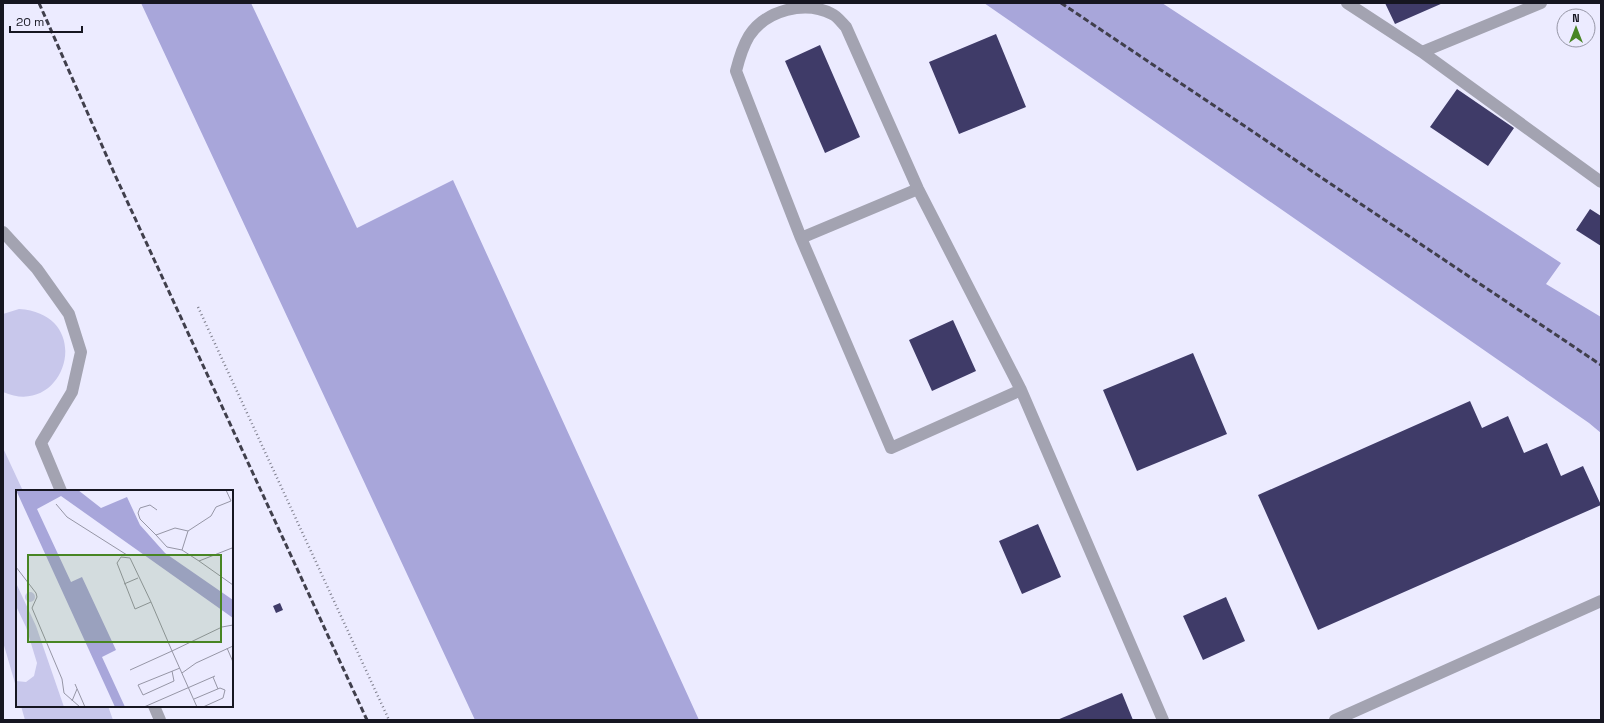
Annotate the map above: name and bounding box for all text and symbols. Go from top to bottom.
scale bar [10,8,82,34]
north arrow [1556,8,1596,48]
text: N [1572,11,1580,25]
text: 20 m [16,14,44,30]
inset map [16,490,233,707]

